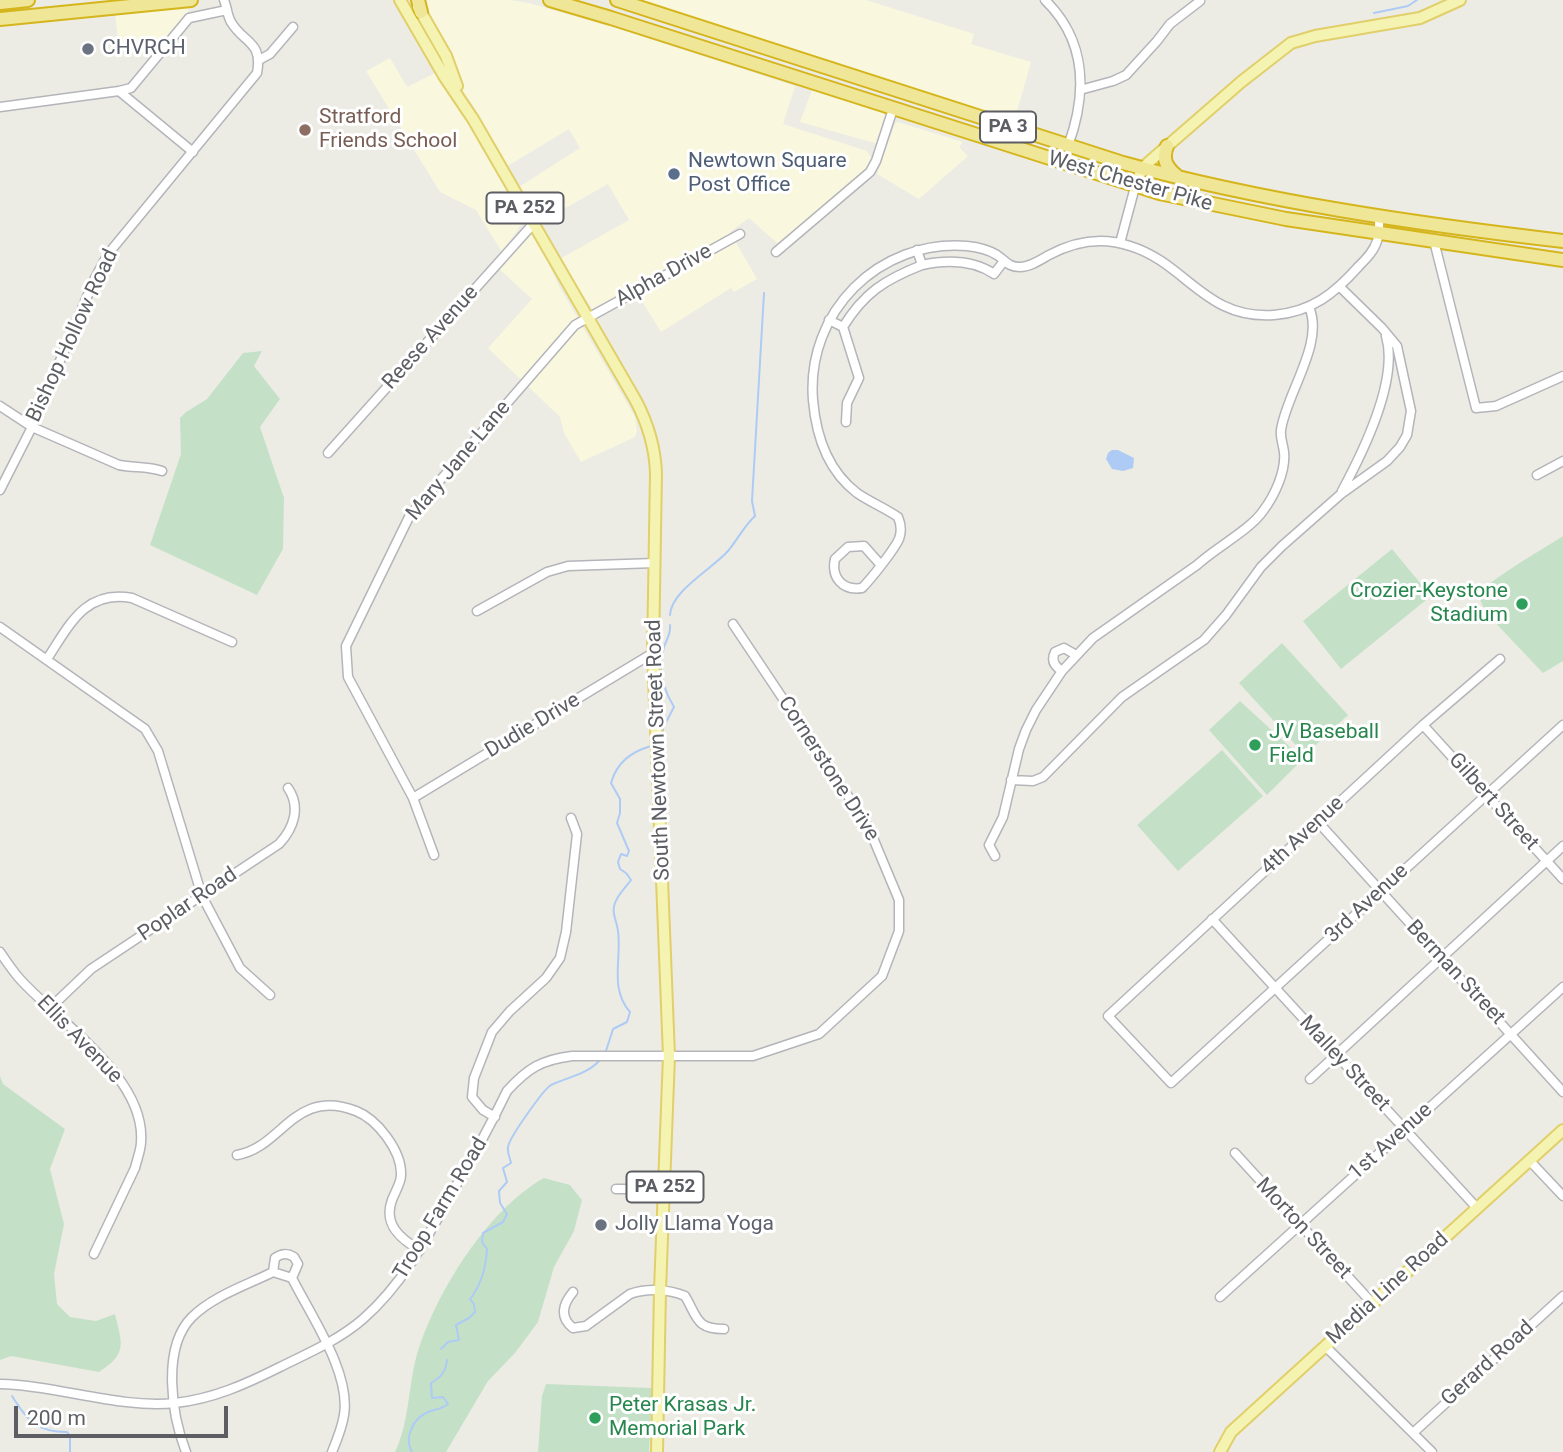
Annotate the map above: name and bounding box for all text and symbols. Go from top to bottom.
place label: CHVRCH [102,36,186,62]
marker: CHVRCH [80,41,96,57]
place label: Stratford Friends School [319,105,457,155]
road number: PA 3 [980,111,1036,142]
marker: Stratford Friends School [297,122,313,138]
street label: West Chester Pike [1045,146,1215,218]
place label: Newtown Square Post Office [688,149,847,199]
marker: Newtown Square Post Office [666,166,682,182]
road number: PA 252 [486,192,564,224]
street label: Alpha Drive [612,239,716,313]
street label: Bishop Hollow Road [22,246,124,426]
street label: Reese Avenue [378,281,484,395]
street label: Mary Jane Lane [402,396,516,526]
place label: Crozier-Keystone Stadium [1350,579,1508,629]
marker: Crozier-Keystone Stadium [1514,596,1530,612]
street label: South Newtown Street Road [642,619,676,881]
street label: Dudie Drive [481,688,585,764]
street label: Cornerstone Drive [772,692,884,846]
place label: JV Baseball Field [1269,720,1379,770]
marker: JV Baseball Field [1247,737,1263,753]
street label: Gilbert Street [1443,748,1543,856]
street label: 4th Avenue [1256,791,1350,881]
street label: 3rd Avenue [1320,859,1414,949]
street label: Poplar Road [134,863,242,947]
street label: Berman Street [1400,916,1510,1030]
street label: Ellis Avenue [31,991,127,1089]
street label: Malley Street [1293,1011,1395,1117]
street label: 1st Avenue [1344,1098,1438,1186]
street label: Troop Farm Road [389,1133,493,1285]
road number: PA 252 [626,1172,704,1203]
street label: Morton Street [1250,1173,1356,1285]
place label: Jolly Llama Yoga [615,1212,774,1238]
marker: Jolly Llama Yoga [593,1217,609,1233]
street label: Media Line Road [1322,1228,1454,1350]
street label: Gerard Road [1437,1316,1539,1412]
scale bar [18,1392,231,1436]
place label: Peter Krasas Jr. Memorial Park [609,1393,756,1443]
text: 200 m [27,1406,86,1430]
marker: Peter Krasas Jr. Memorial Park [587,1410,603,1426]

